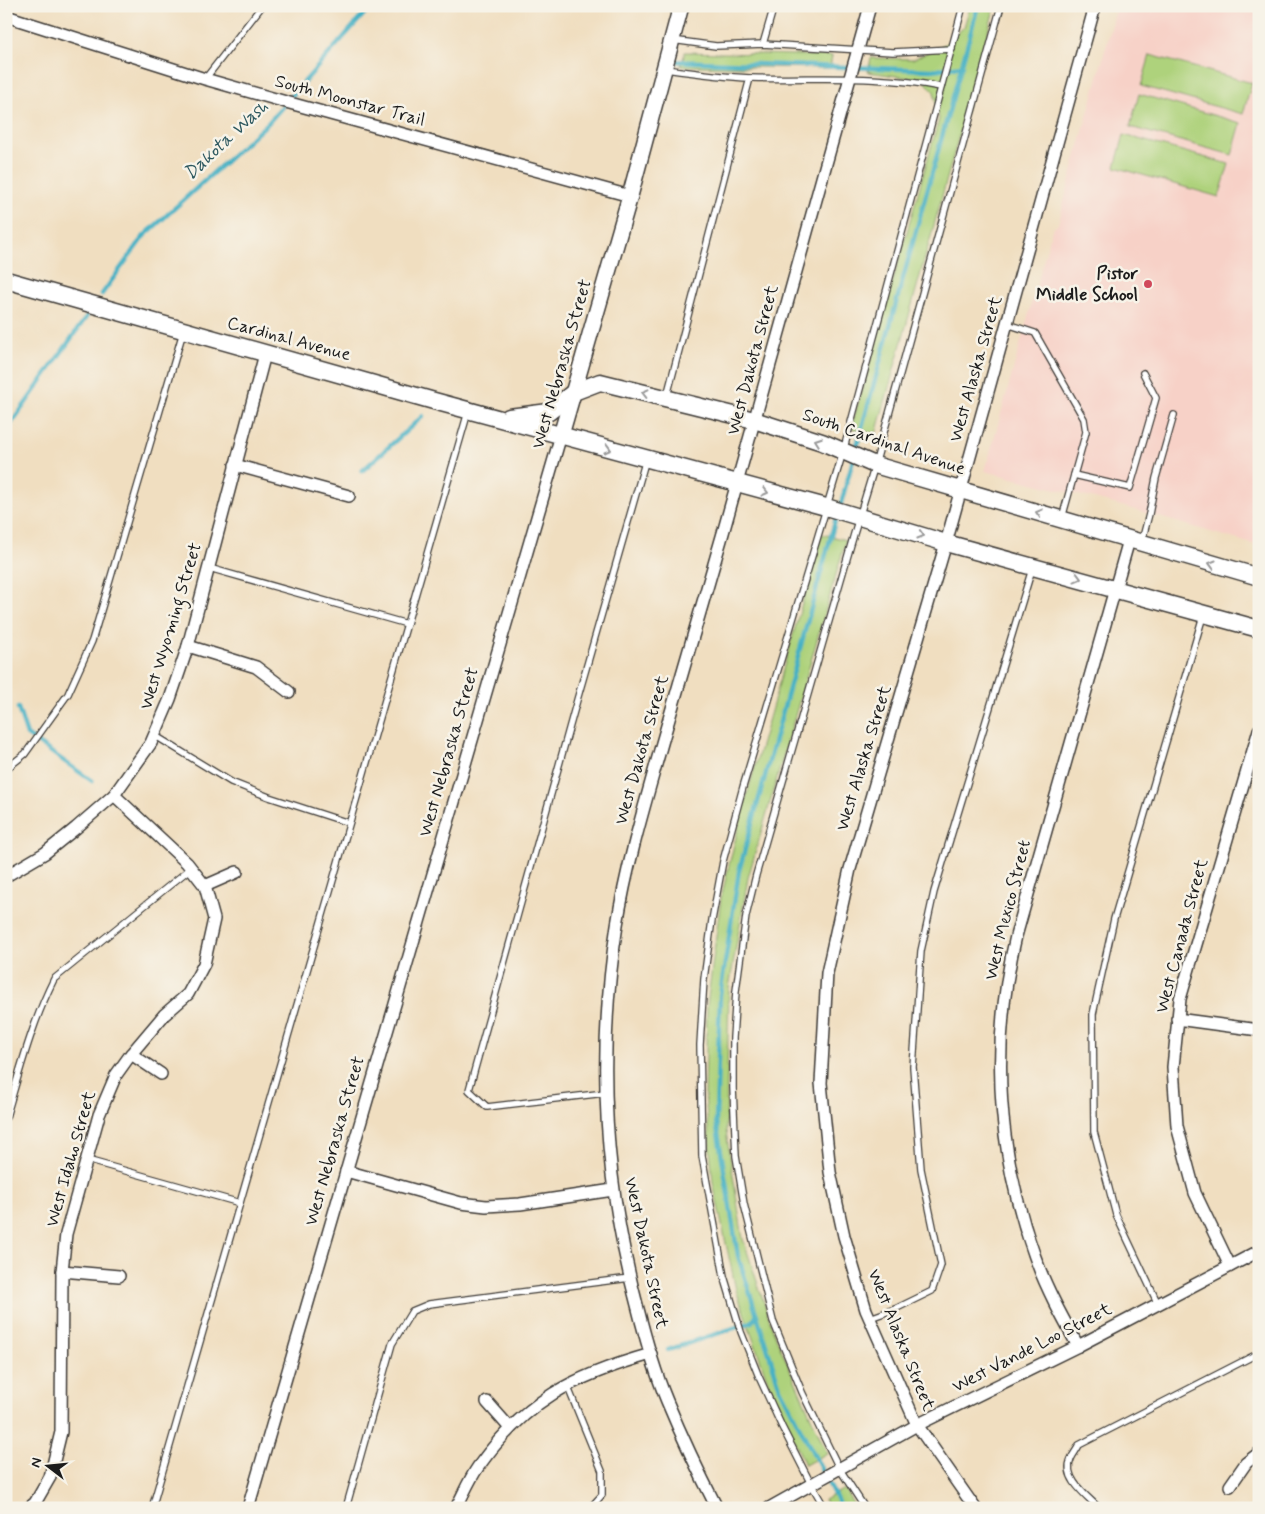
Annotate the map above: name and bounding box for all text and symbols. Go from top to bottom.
street label: South Moonstar Trail [272,69,428,133]
water label: Dakota Wash [178,94,274,186]
place label: Pistor Middle School [1036,262,1138,307]
street label: West Nebraska Street [526,276,598,452]
marker: Pistor Middle School [1142,278,1154,290]
street label: West Dakota Street [721,282,785,438]
street label: West Alaska Street [944,293,1008,445]
street label: Cardinal Avenue [225,311,354,367]
one-way arrow [641,388,650,399]
street label: South Cardinal Avenue [799,403,969,481]
one-way arrow [814,437,823,447]
one-way arrow [604,443,612,453]
one-way arrow [760,486,769,496]
one-way arrow [1035,509,1044,519]
one-way arrow [917,530,925,540]
street label: West Wyoming Street [134,540,210,713]
one-way arrow [1208,559,1217,569]
one-way arrow [1074,572,1083,583]
street label: West Nebraska Street [413,664,485,840]
street label: West Dakota Street [609,672,675,828]
street label: West Alaska Street [830,682,898,834]
street label: West Mexico Street [979,837,1037,983]
street label: West Canada Street [1150,856,1214,1016]
street label: West Nebraska Street [299,1053,371,1229]
street label: West Idaho Street [40,1088,102,1230]
street label: West Dakota Street [618,1175,674,1331]
street label: West Alaska Street [862,1266,941,1415]
street label: West Vande Loo Street [948,1297,1116,1399]
north arrow [22,1442,72,1492]
text: N [27,1456,46,1470]

